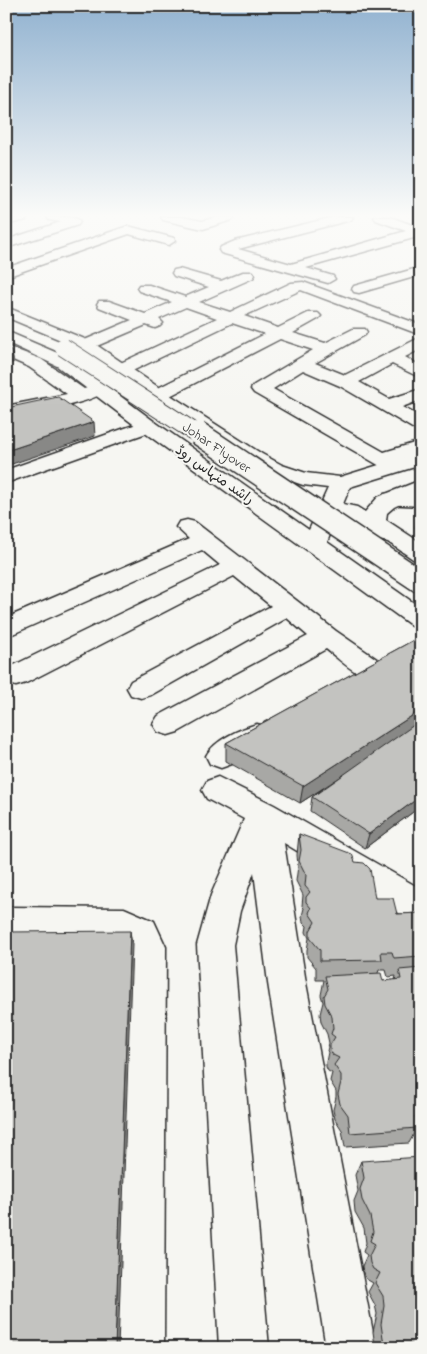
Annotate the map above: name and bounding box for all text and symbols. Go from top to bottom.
street label: Johar Flyover [177,417,255,480]
street label: راشد منہاس روڈ [170,440,258,510]

